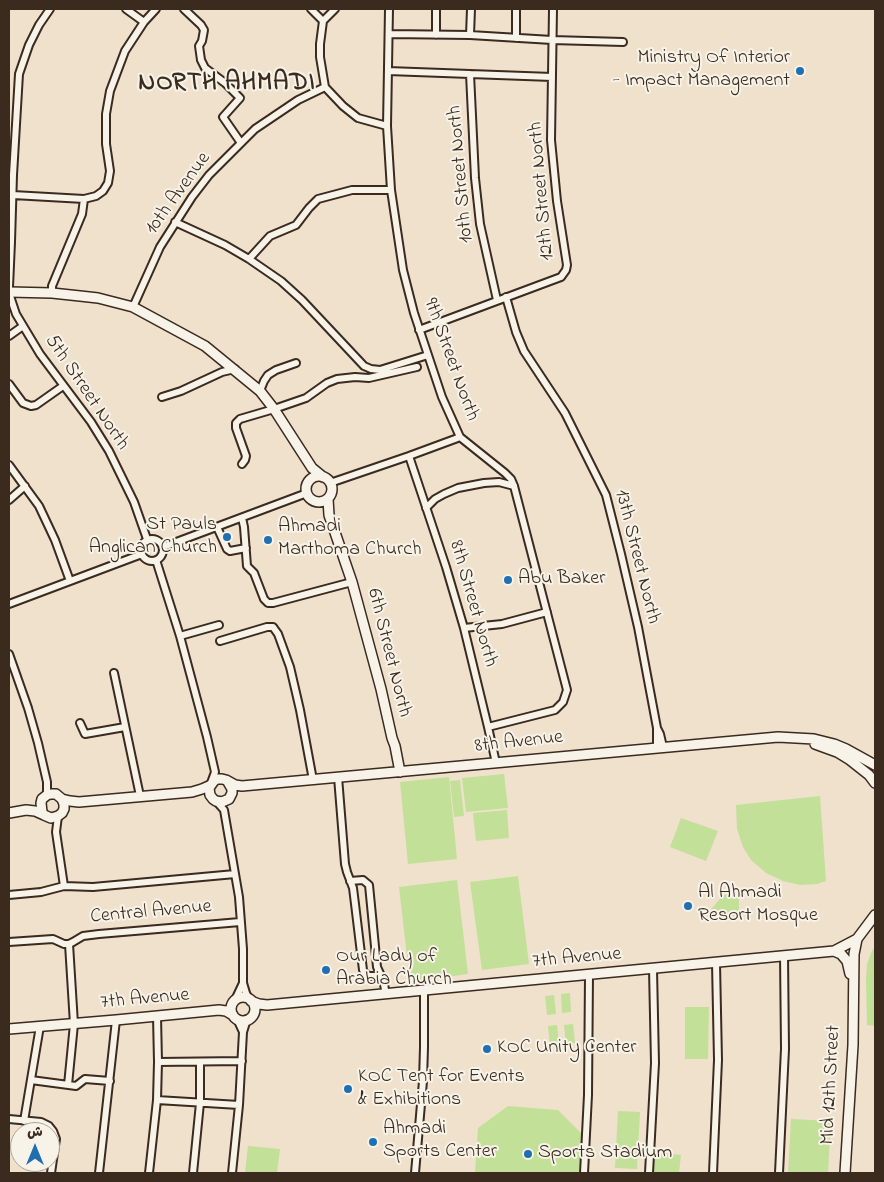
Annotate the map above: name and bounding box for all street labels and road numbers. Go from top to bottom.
street label: 10th Street North [444,104,480,244]
street label: 12th Street North [525,121,561,261]
street label: 10th Avenue [141,148,217,240]
street label: 9th Street North [417,295,483,425]
street label: 5th Street North [38,331,134,455]
street label: 13th Street North [608,487,664,627]
street label: 8th Street North [442,538,502,670]
street label: 6th Street North [360,586,416,720]
street label: 8th Avenue [474,726,564,760]
street label: Central Avenue [89,896,213,930]
street label: 7th Avenue [531,943,623,975]
street label: 7th Avenue [99,984,191,1016]
street label: Mid 12th Street [817,1025,847,1145]

